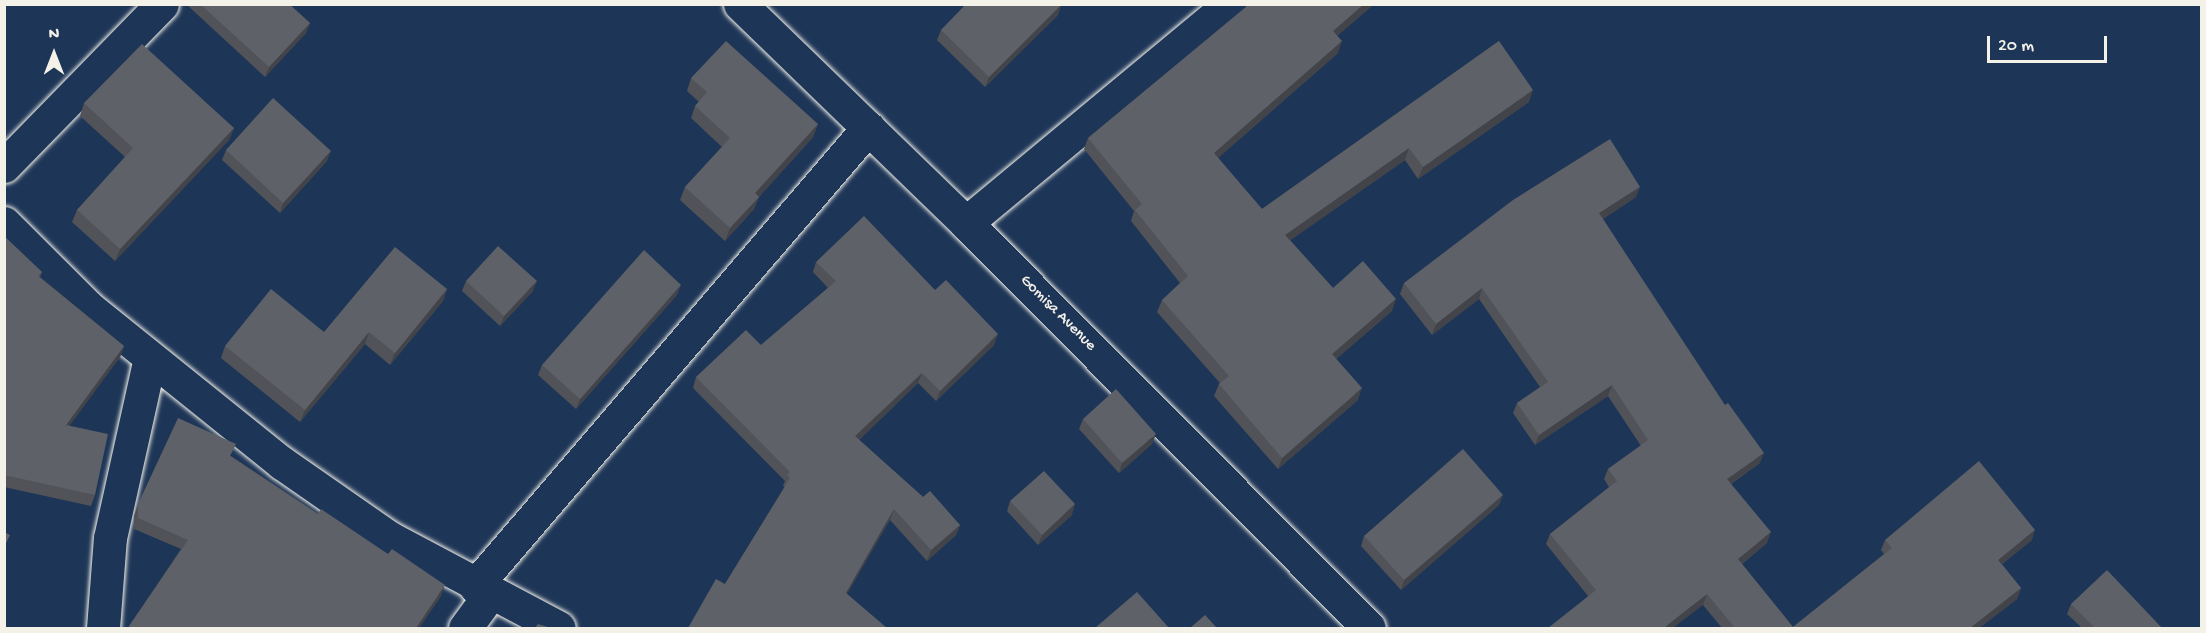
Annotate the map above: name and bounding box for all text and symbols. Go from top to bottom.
north arrow [24,24,84,84]
scale bar [1990,24,2110,62]
text: N [49,26,59,45]
text: 20 m [1998,36,2034,57]
street label: Gomisa Avenue [1015,272,1099,356]

